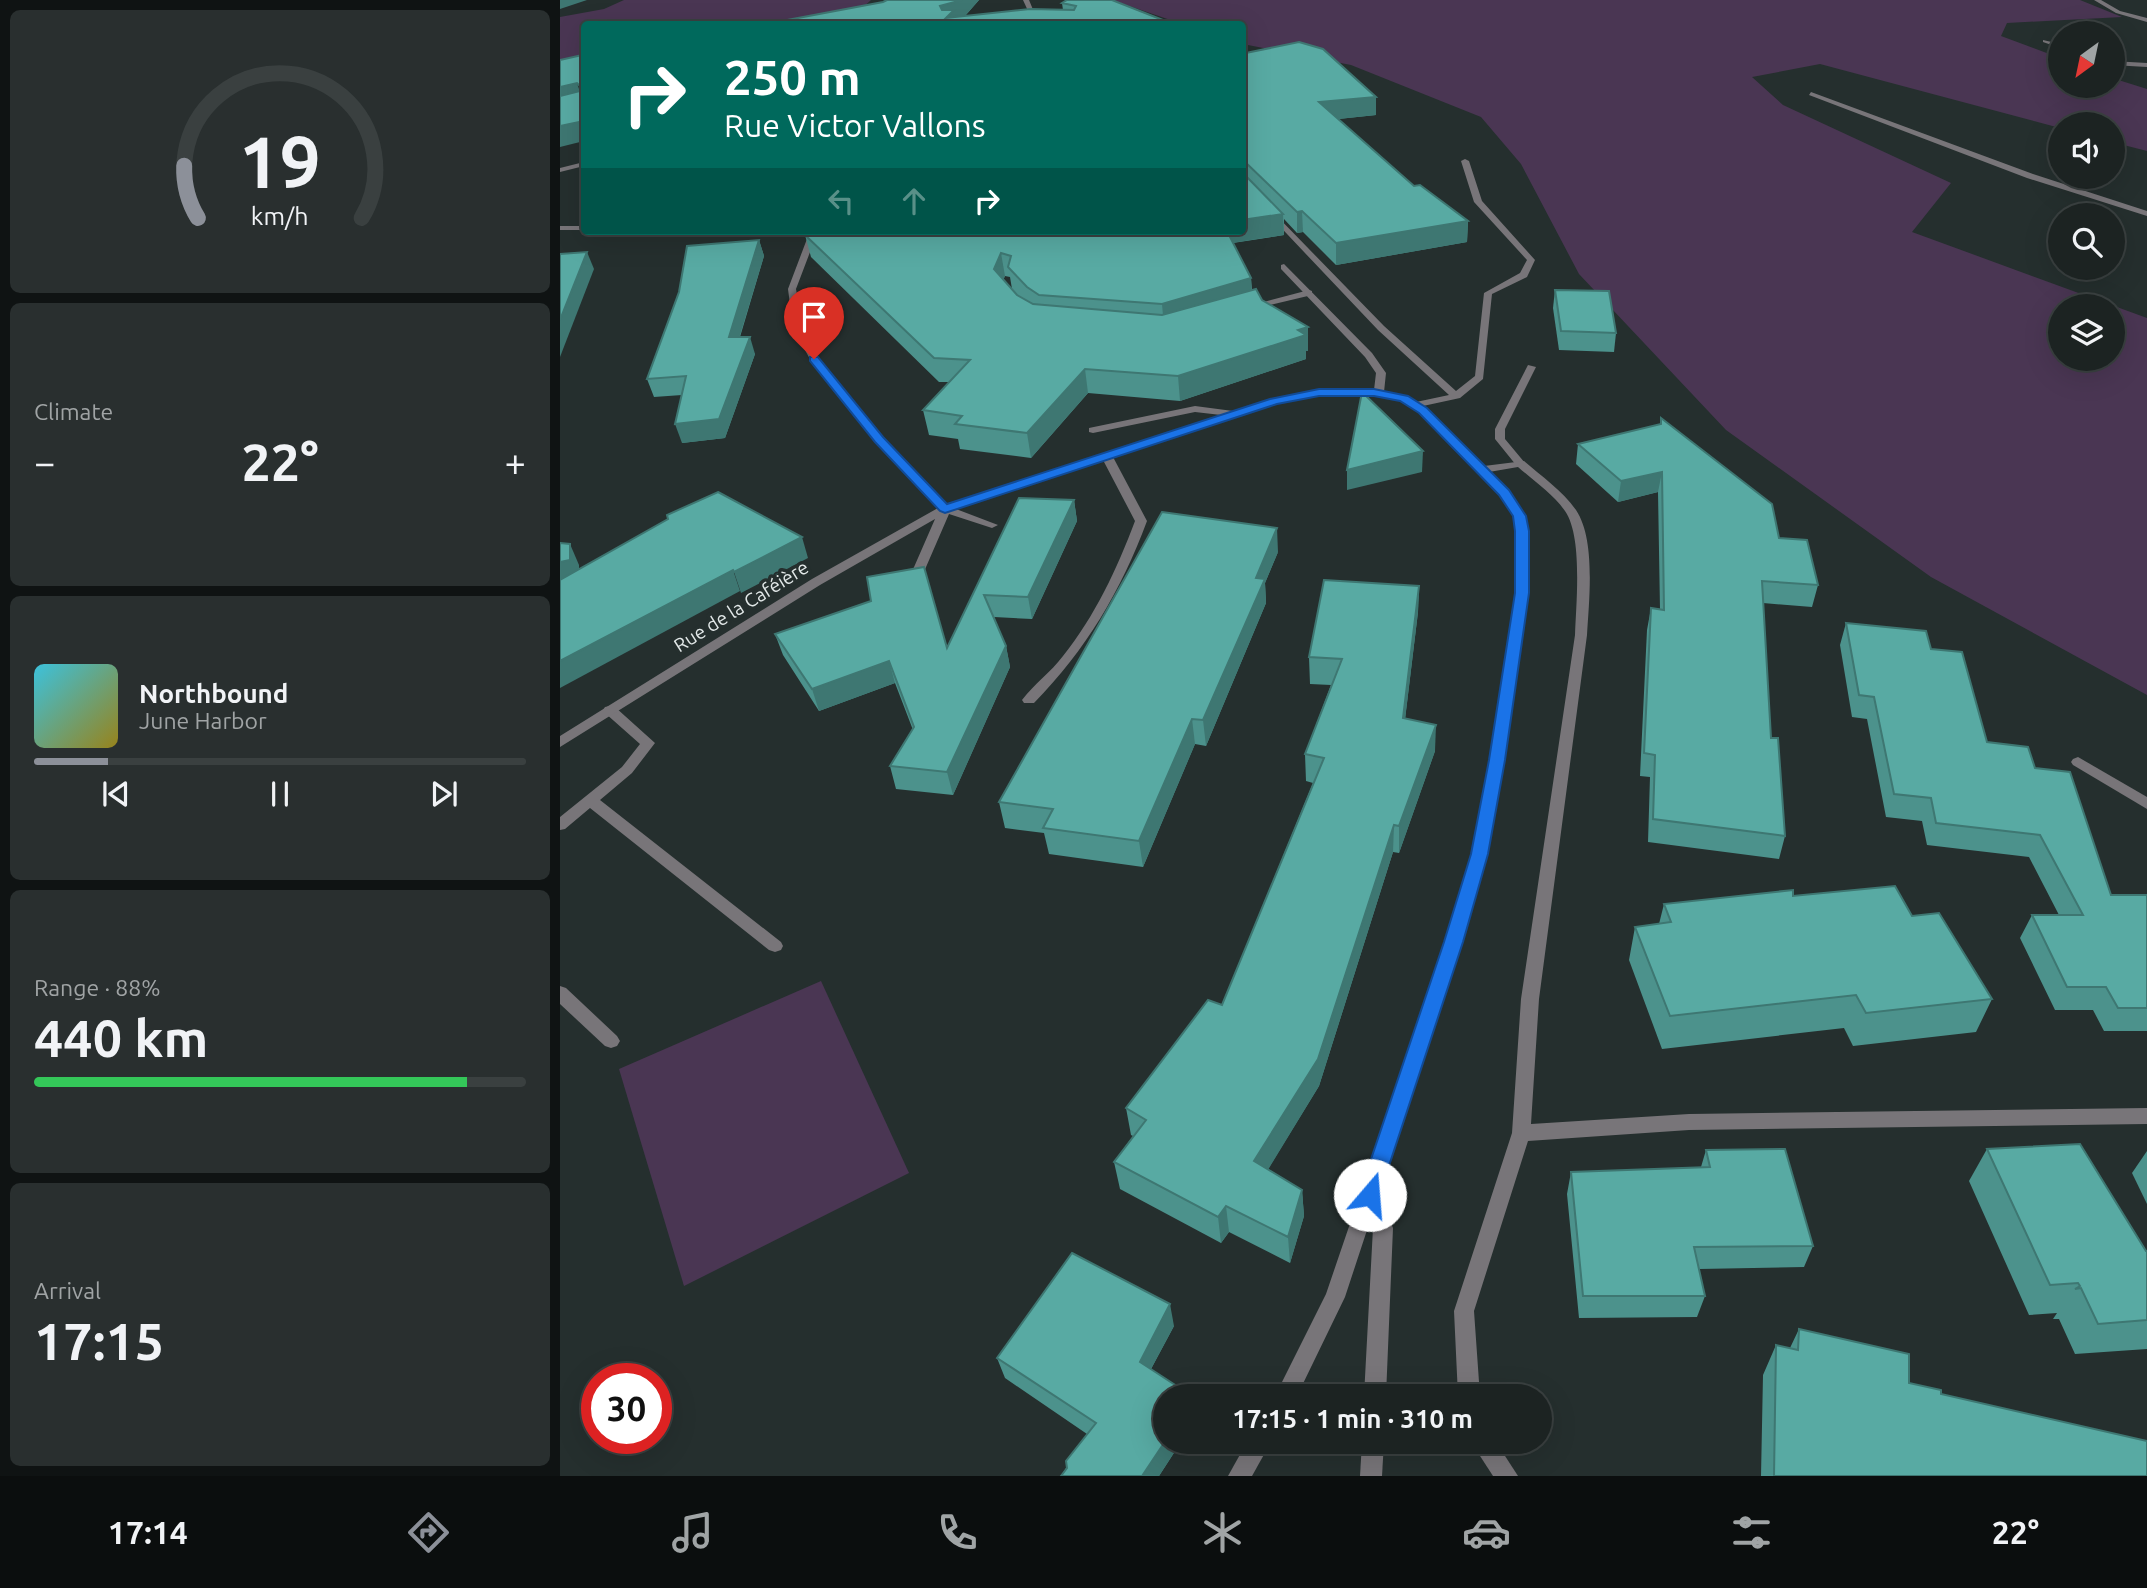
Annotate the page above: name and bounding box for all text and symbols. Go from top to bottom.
north arrow [2048,21,2124,98]
map controls [2048,21,2125,371]
icon: right [609,49,700,140]
text: 250 m [724,49,861,104]
text: Rue Victor Vallons [724,107,986,143]
button: sound [2048,112,2125,189]
text: 19 [239,120,321,202]
icon: left [822,182,860,220]
icon: ahead [895,182,933,220]
icon: right [968,182,1006,220]
text: km/h [251,201,309,229]
button: search [2048,203,2125,280]
pin [784,287,844,359]
button: layers [2048,294,2125,371]
icon: arrive [795,298,833,336]
text: Climate [34,399,113,424]
text: 22° [241,433,319,491]
text: − [34,441,55,483]
text: + [505,441,526,483]
street label: Rue de la Caféière [670,556,812,656]
text: Northbound [139,679,288,708]
text: June Harbor [139,708,267,733]
icon: previous [97,775,135,813]
icon: pause [261,775,299,813]
icon: next [425,775,463,813]
text: Range · 88% [34,975,161,1000]
text: 440 km [34,1009,208,1067]
position arrow [1333,1158,1407,1232]
text: Arrival [34,1278,101,1303]
text: 17:15 [34,1312,164,1370]
speed limit sign: 30 [581,1363,672,1454]
text: 17:15 · 1 min · 310 m [1232,1404,1473,1433]
icon: directions [404,1508,453,1557]
icon: music [668,1508,717,1557]
icon: phone [933,1508,982,1557]
icon: climate [1198,1508,1247,1557]
icon: car [1462,1508,1511,1557]
icon: filters [1727,1508,1776,1557]
text: 17:14 [108,1514,188,1550]
text: 22° [1992,1514,2039,1550]

